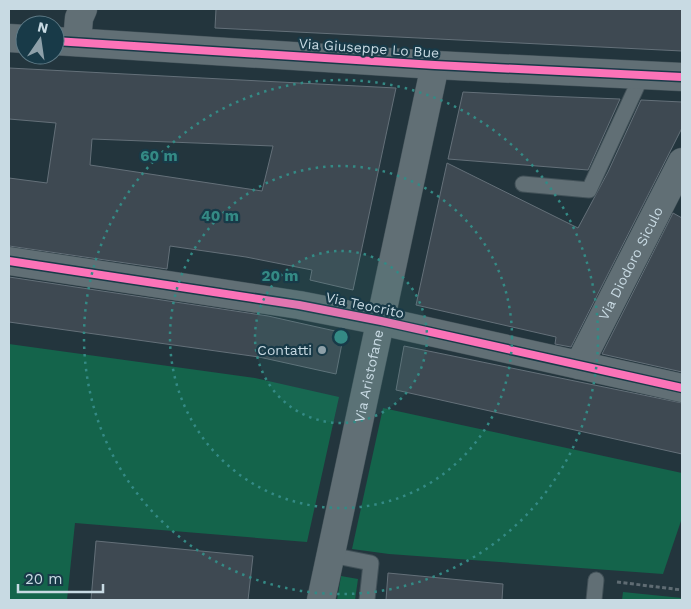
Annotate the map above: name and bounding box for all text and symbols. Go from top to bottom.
north arrow [15,15,65,65]
text: N [36,18,50,36]
street label: Via Giuseppe Lo Bue [298,35,440,61]
text: 60 m [140,147,178,165]
street label: Via Diodoro Siculo [595,204,666,323]
text: 40 m [201,207,239,225]
text: 20 m [261,267,299,285]
street label: Via Teocrito [324,289,406,321]
centre of rings [332,328,350,346]
street label: Via Aristofane [351,328,386,424]
place label: Contatti [257,342,312,358]
marker: Contatti [316,344,328,356]
scale bar [18,562,102,594]
text: 20 m [25,570,63,588]

